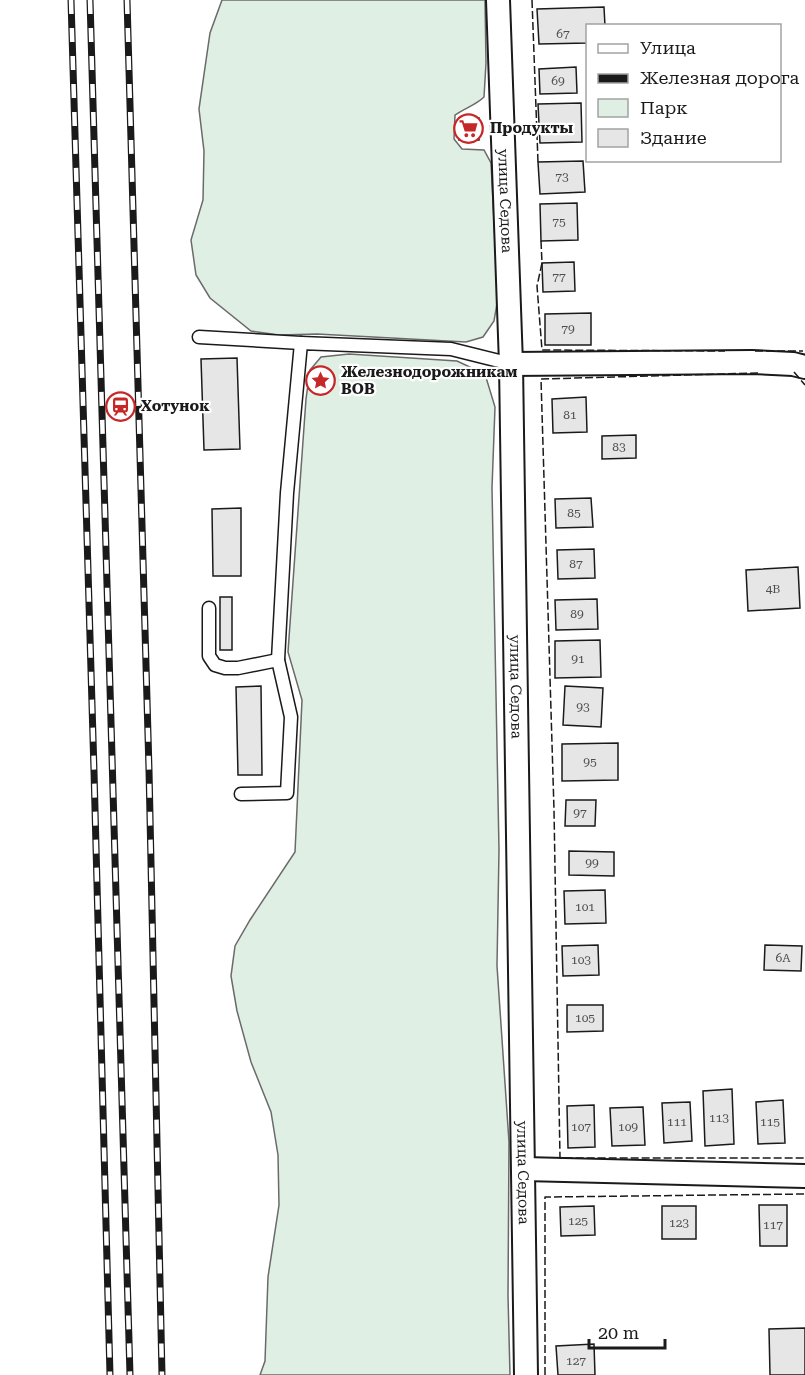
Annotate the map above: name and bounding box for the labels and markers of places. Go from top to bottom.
supermarket icon: Продукты [453,112,485,144]
place label: Продукты [490,119,574,137]
place label: Железнодорожникам ВОВ [341,363,518,398]
place icon: Железнодорожникам ВОВ [304,365,336,397]
station icon: Хотунок [104,390,136,422]
place label: Хотунок [141,397,210,415]

